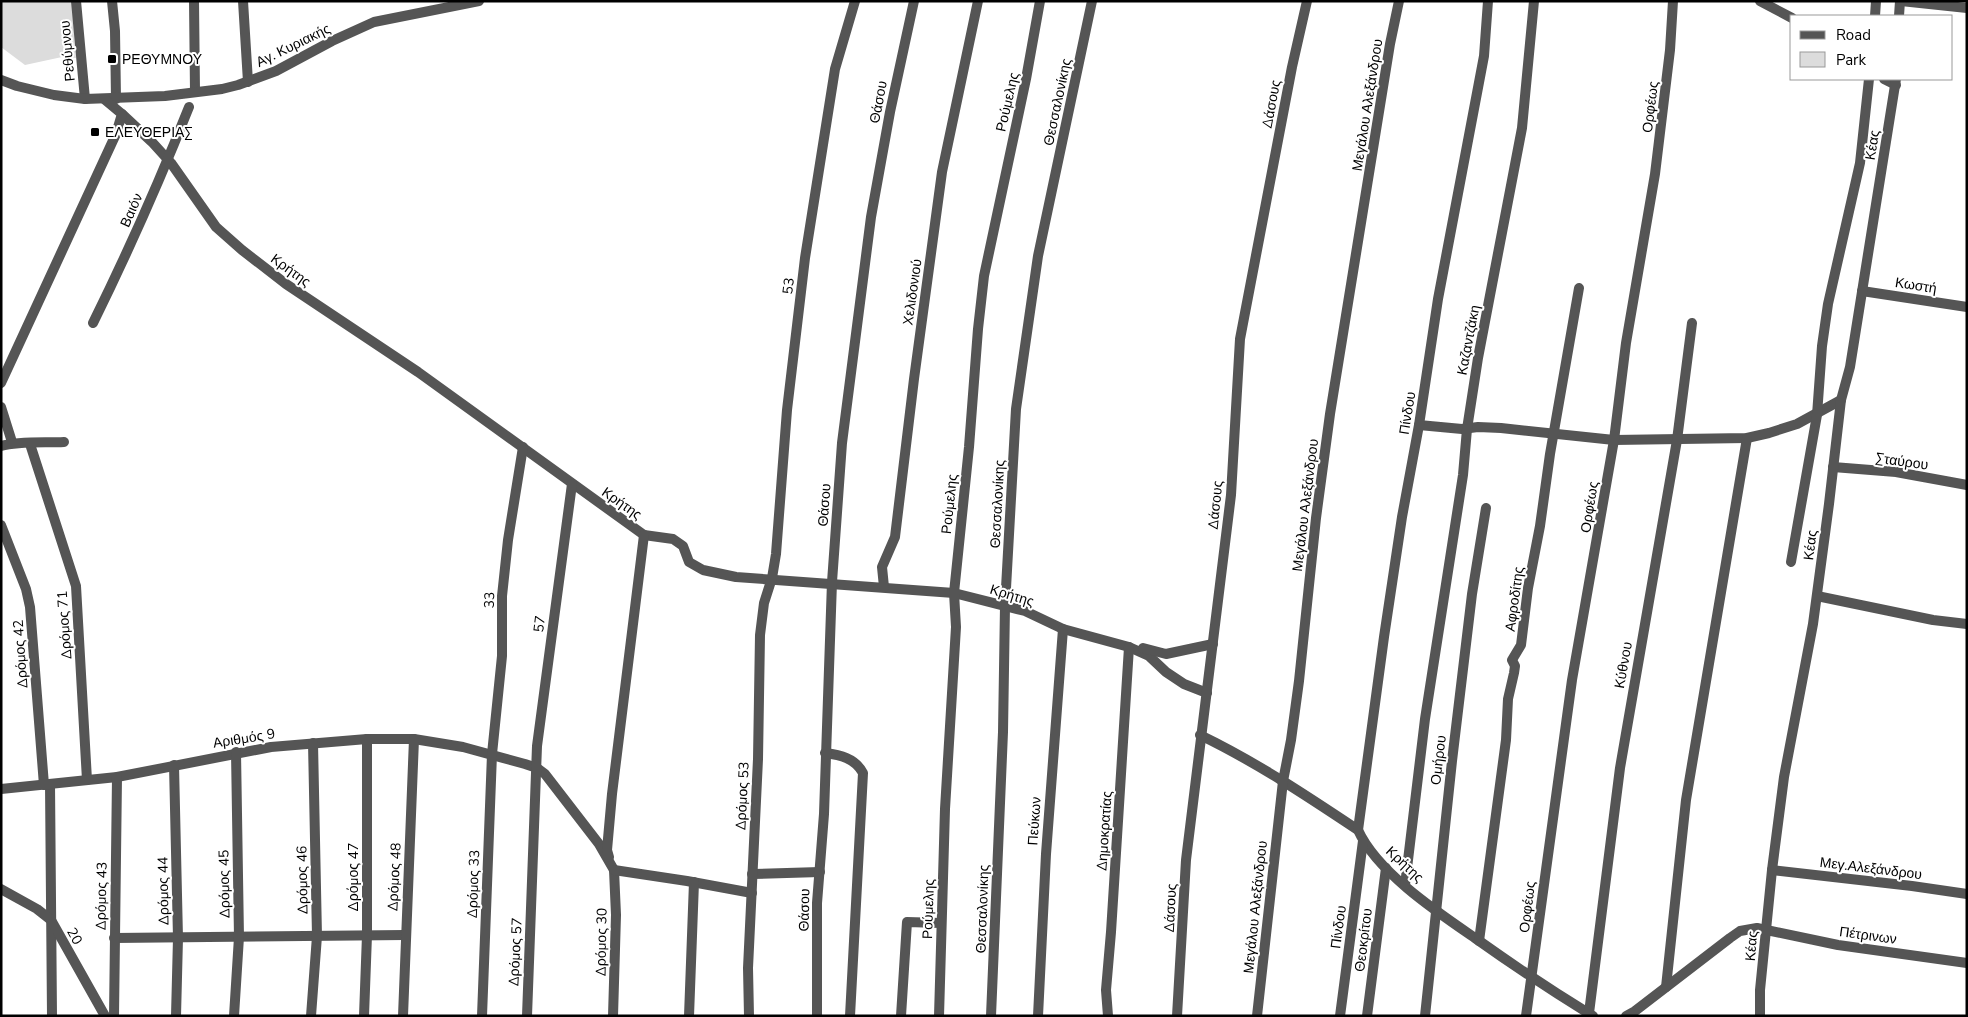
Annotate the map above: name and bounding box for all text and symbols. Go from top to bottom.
legend [1790,15,1953,80]
street label: Αγ. Κυριακής [253,19,334,72]
street label: Ρεθύμνου [55,20,80,82]
text: Road [1836,25,1871,45]
street label: Μεγάλου Αλεξάνδρου [1348,38,1387,173]
place label: ΡΕΘΥΜΝΟΥ [122,50,203,69]
text: Park [1836,50,1866,70]
marker: ΡΕΘΥΜΝΟΥ [106,53,118,65]
street label: Θεσσαλονίκης [1039,56,1076,147]
street label: Ρούμελης [991,70,1024,134]
street label: Δάσους [1257,78,1286,130]
street label: Θάσου [865,79,892,125]
street label: Ορφέως [1638,80,1663,134]
place label: ΕΛΕΥΘΕΡΙΑΣ [105,123,193,142]
marker: ΕΛΕΥΘΕΡΙΑΣ [89,126,101,138]
street label: Κέας [1861,128,1884,162]
street label: Βαιόν [116,190,147,230]
street label: Κρήτης [267,249,315,292]
street label: Χελιδονιού [898,258,927,326]
street label: Κωστή [1894,273,1938,298]
street label: 53 [778,277,799,296]
street label: Καζαντζάκη [1452,303,1485,377]
street label: Πίνδου [1395,390,1420,436]
street label: Μεγάλου Αλεξάνδρου [1288,438,1323,573]
street label: Σταύρου [1874,448,1929,475]
street label: Θεσσαλονίκης [986,459,1009,549]
street label: Ρούμελης [937,473,962,535]
street label: Δάσους [1203,479,1228,530]
street label: Ορφέως [1576,480,1603,534]
street label: Κρήτης [598,483,646,524]
street label: Θάσου [814,483,835,527]
street label: Κέας [1799,529,1822,561]
street label: Αφροδίτης [1501,565,1528,633]
street label: Κρήτης [987,580,1036,611]
street label: Δρόμος 71 [53,590,76,660]
street label: 33 [480,591,499,609]
street label: 57 [529,615,550,634]
street label: Δρόμος 42 [9,619,32,689]
street label: Κύθνου [1610,640,1637,690]
street label: Αριθμός 9 [212,724,276,753]
street label: Ομήρου [1426,734,1451,786]
street label: Δρόμος 53 [731,761,754,831]
street label: Δημοκρατίας [1092,790,1117,872]
street label: Πεύκων [1023,796,1046,846]
street label: Μεγάλου Αλεξάνδρου [1239,840,1272,974]
street label: Δρόμος 48 [383,842,406,912]
street label: Κρήτης [1382,842,1428,887]
street label: Δρόμος 47 [344,843,363,911]
street label: Δρόμος 46 [292,845,313,915]
street label: Δρόμος 45 [214,849,235,919]
street label: Δρόμος 33 [463,849,484,919]
street label: Μεγ.Αλεξάνδρου [1819,853,1923,884]
street label: Δρόμος 44 [153,856,174,926]
street label: Δρόμος 43 [91,861,112,931]
street label: Θεσσαλονίκης [971,864,994,954]
street label: Ρούμελης [918,878,939,940]
street label: Ορφέως [1515,880,1540,934]
street label: Δάσους [1160,883,1181,933]
street label: Θάσου [795,888,814,932]
street label: Πίνδου [1326,904,1351,950]
street label: Δρόμος 30 [591,907,612,977]
street label: Θεοκρίτου [1350,907,1377,973]
street label: Δρόμος 57 [504,917,527,987]
street label: Πέτρινων [1838,922,1898,949]
street label: 20 [62,924,87,948]
street label: Κέας [1741,930,1762,962]

